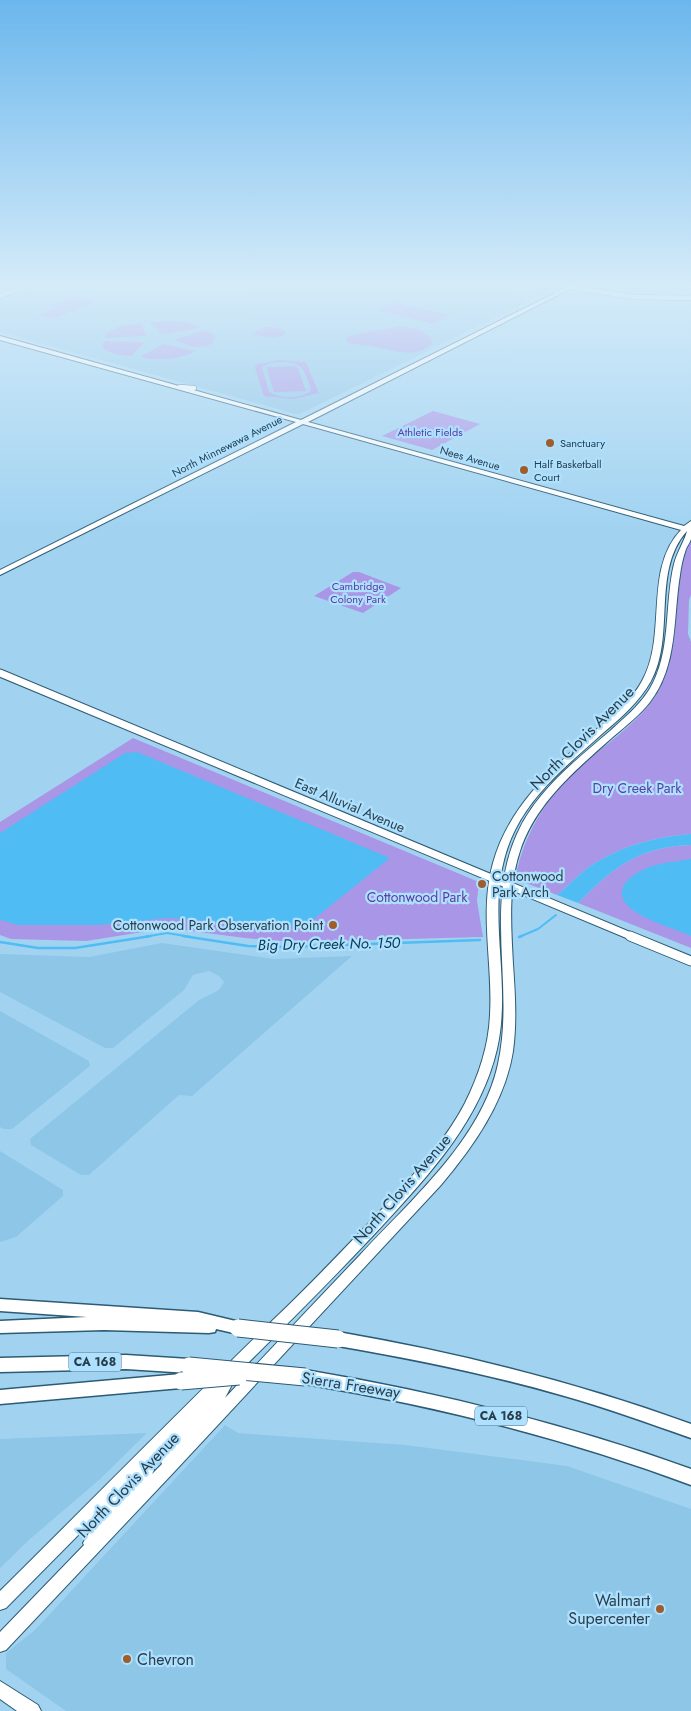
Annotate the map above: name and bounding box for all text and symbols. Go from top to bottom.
street label: North Minnewawa Avenue [169,411,285,481]
park label: Athletic Fields [397,424,463,440]
place label: Sanctuary [560,435,605,451]
marker: Sanctuary [544,437,556,449]
street label: Nees Avenue [438,442,502,474]
place label: Half Basketball Court [534,456,602,485]
marker: Half Basketball Court [518,464,530,476]
park label: Cambridge Colony Park [330,578,386,607]
street label: North Clovis Avenue [525,681,639,795]
street label: East Alluvial Avenue [292,773,408,837]
park label: Dry Creek Park [592,778,682,798]
place label: Cottonwood Park Arch [492,866,563,902]
marker: Cottonwood Park Arch [476,878,488,890]
park label: Cottonwood Park [367,887,468,907]
place label: Cottonwood Park Observation Point [113,915,324,935]
marker: Cottonwood Park Observation Point [327,919,339,931]
water label: Big Dry Creek No. 150 [258,932,401,956]
street label: North Clovis Avenue [348,1129,456,1249]
road number: CA 168 [69,1352,121,1371]
street label: Sierra Freeway [300,1366,403,1404]
road number: CA 168 [475,1406,527,1425]
street label: North Clovis Avenue [71,1427,185,1543]
place label: Walmart Supercenter [568,1589,651,1630]
marker: Walmart Supercenter [654,1603,666,1615]
place label: Chevron [137,1648,194,1671]
marker: Chevron [121,1653,133,1665]

